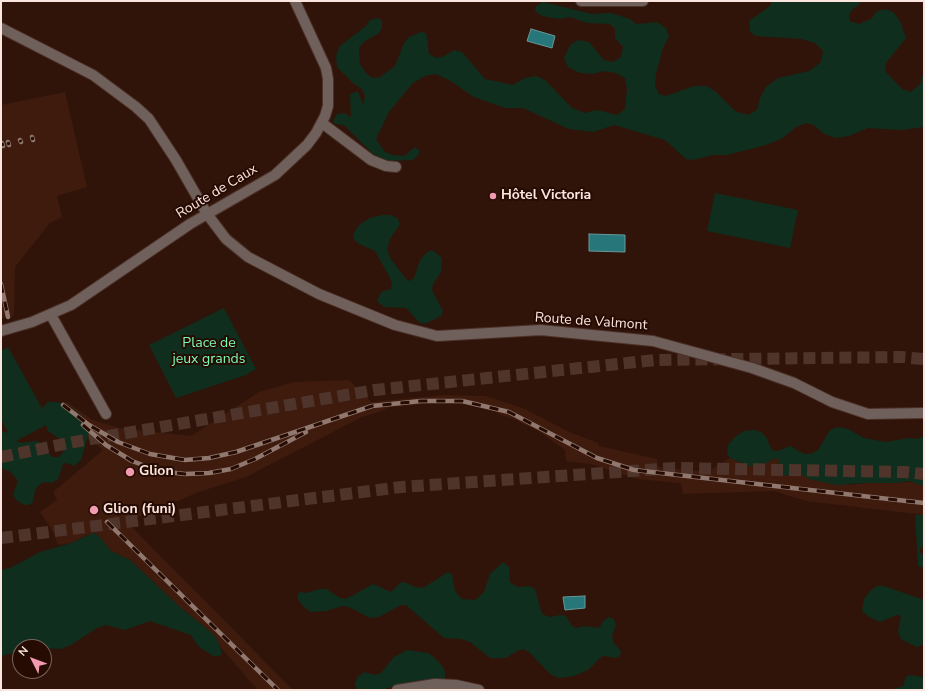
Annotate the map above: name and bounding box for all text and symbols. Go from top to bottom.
street label: Route de Caux [173,161,261,223]
place label: Hôtel Victoria [501,188,591,204]
marker: Hôtel Victoria [488,191,498,201]
street label: Route de Valmont [534,310,648,334]
park label: Place de jeux grands [173,336,245,368]
place label: Glion [139,464,174,480]
marker: Glion [124,466,136,478]
place label: Glion (funi) [103,502,176,518]
marker: Glion (funi) [88,504,100,516]
north arrow [12,639,52,679]
text: N [15,643,32,659]

